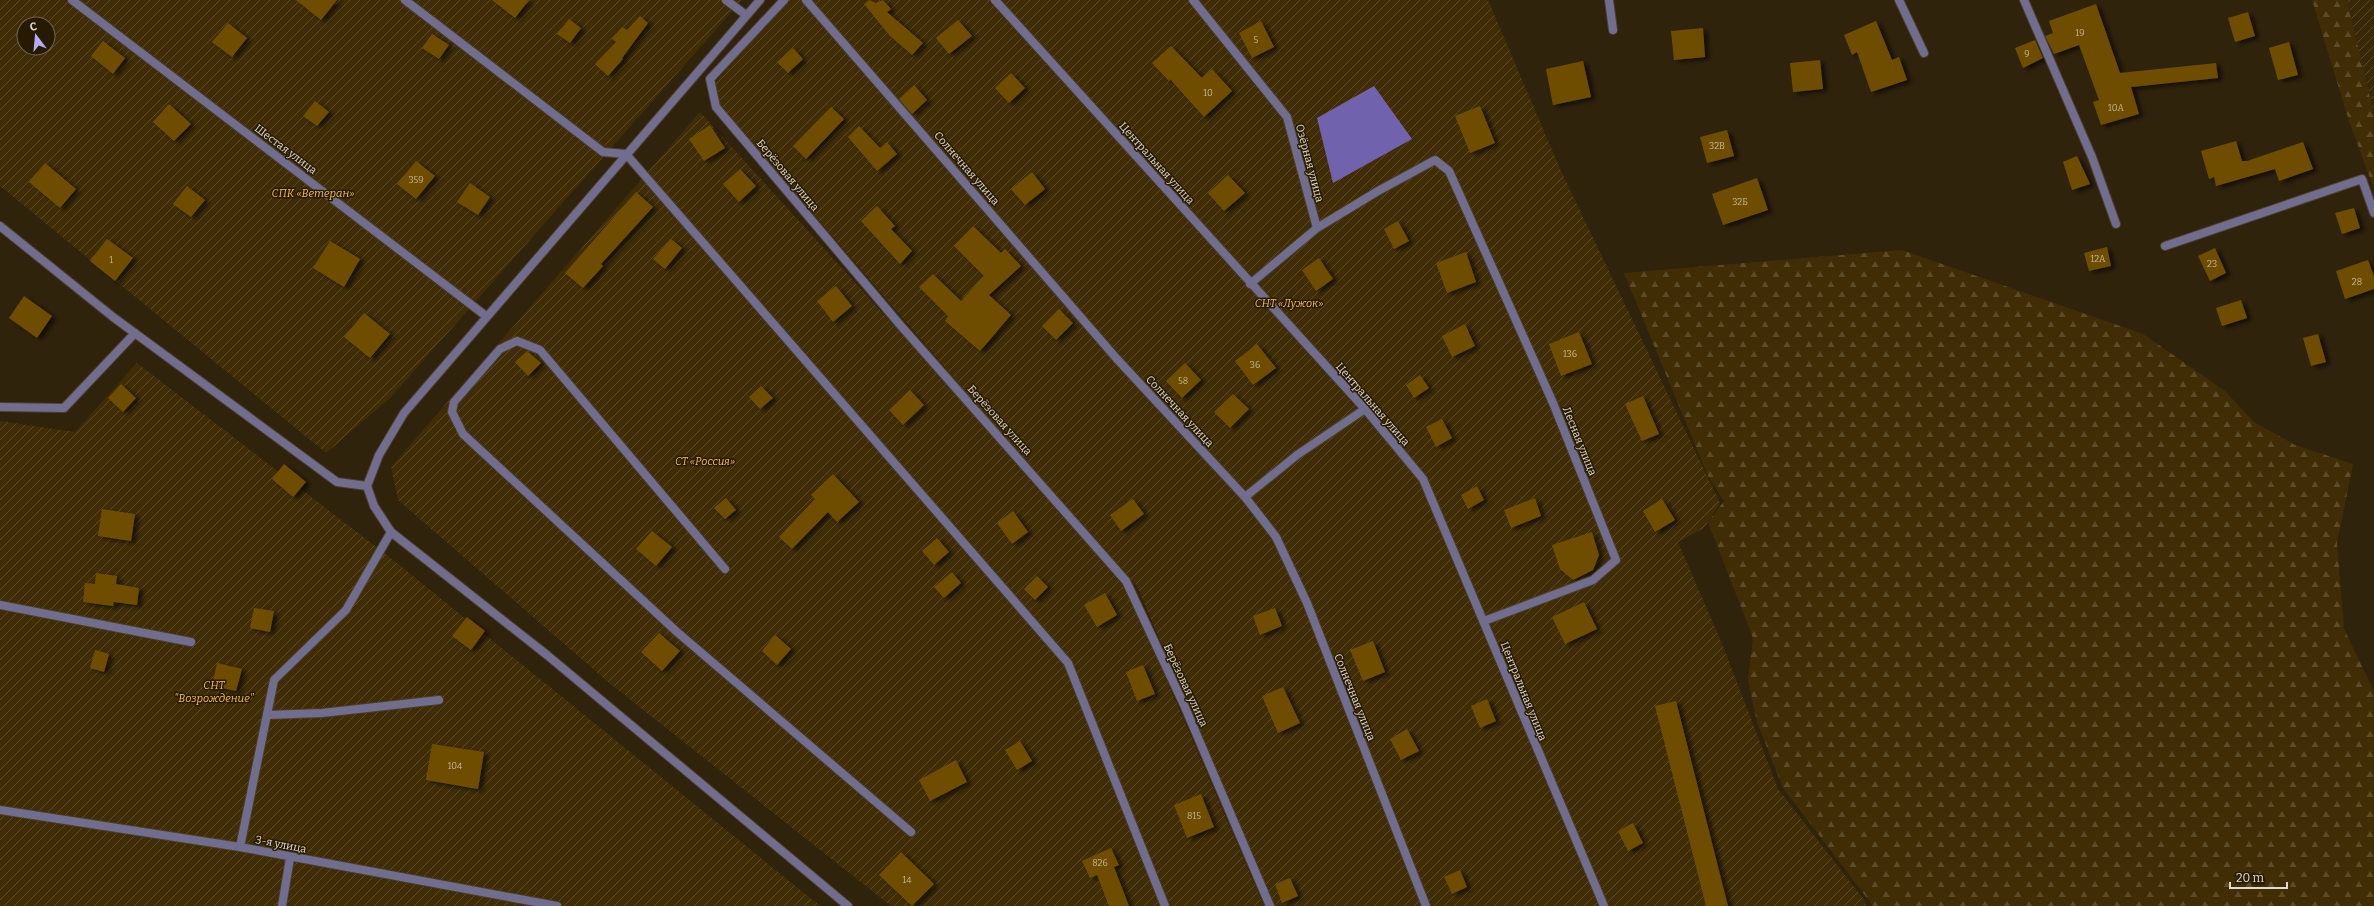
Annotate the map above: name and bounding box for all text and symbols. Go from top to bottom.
north arrow [16,16,56,56]
text: С [28,20,39,34]
house number: 19 [2076,28,2084,38]
house number: 5 [1254,35,1259,45]
house number: 9 [2024,49,2030,59]
house number: 10 [1203,88,1213,98]
house number: 10А [2108,103,2125,113]
street label: Центральная улица [1116,120,1197,207]
street label: Шестая улица [252,122,319,177]
street label: Озёрная улица [1293,123,1326,204]
street label: Солнечная улица [931,129,1002,208]
street label: Берёзовая улица [754,137,821,214]
house number: 32В [1709,141,1725,151]
house number: 359 [408,175,424,185]
park label: СПК «Ветеран» [272,187,354,200]
house number: 32Б [1732,197,1748,207]
house number: 12А [2091,254,2106,264]
house number: 1 [109,255,113,265]
house number: 23 [2207,259,2217,269]
house number: 28 [2352,277,2362,287]
park label: СНТ «Лужок» [1255,297,1323,310]
house number: 136 [1563,349,1577,359]
house number: 36 [1250,360,1260,370]
street label: Центральная улица [1333,360,1412,449]
street label: Солнечная улица [1143,373,1216,450]
house number: 58 [1178,376,1188,386]
street label: Берёзовая улица [965,383,1035,458]
street label: Лесная улица [1560,405,1599,478]
park label: СТ «Россия» [675,455,735,468]
street label: Центральная улица [1498,640,1549,743]
street label: Берёзовая улица [1161,642,1210,729]
street label: Солнечная улица [1331,652,1378,743]
park label: СНТ "Возрождение" [174,679,255,705]
house number: 104 [448,761,463,771]
house number: 815 [1187,811,1201,821]
street label: 3-я улица [254,833,308,856]
house number: 826 [1092,858,1108,868]
scale bar [2230,864,2287,890]
text: 20 m [2236,871,2265,885]
house number: 14 [903,875,912,885]

